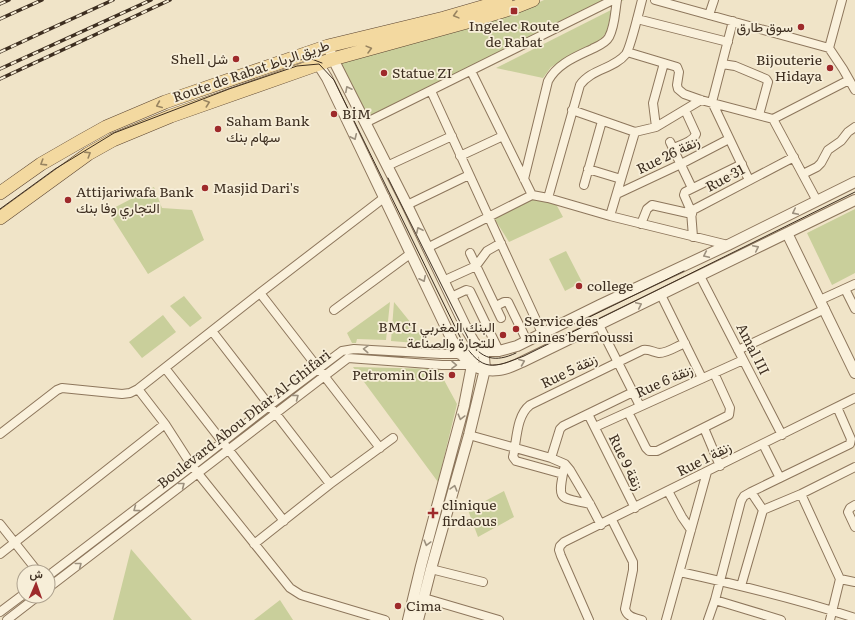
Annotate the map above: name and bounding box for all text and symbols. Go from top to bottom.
marker: Ingelec Route de Rabat [509,6,519,16]
one-way arrow [452,10,459,19]
place label: Ingelec Route de Rabat [469,15,559,51]
place label: سوق طارق [736,16,793,36]
marker: سوق طارق [796,22,806,32]
street label: Route de Rabat طريق الرباط [170,34,332,106]
one-way arrow [365,45,372,54]
place label: Shell شل [171,48,228,68]
place label: Bijouterie Hidaya [756,49,822,85]
marker: Shell شل [231,54,241,64]
place label: Statue ZI [392,62,452,82]
marker: Bijouterie Hidaya [825,63,835,73]
marker: Statue ZI [379,68,389,78]
one-way arrow [345,86,353,93]
one-way arrow [155,100,162,108]
one-way arrow [204,100,211,108]
place label: BİM [342,103,371,123]
marker: BİM [329,109,339,119]
place label: Saham Bank سهام بنك [226,110,310,146]
marker: Saham Bank سهام بنك [213,124,223,134]
street label: Rue 26 زنقة [633,130,703,178]
one-way arrow [349,133,357,140]
one-way arrow [84,152,91,159]
street label: Rue 31 [701,158,748,196]
one-way arrow [40,159,47,166]
place label: Masjid Dari's [213,177,299,197]
place label: Attijariwafa Bank التجاري وفا بنك [76,181,194,220]
marker: Masjid Dari's [200,183,210,193]
marker: Attijariwafa Bank التجاري وفا بنك [63,195,73,205]
one-way arrow [792,207,799,215]
one-way arrow [416,227,424,235]
one-way arrow [752,245,759,253]
one-way arrow [703,250,711,258]
one-way arrow [418,275,426,283]
place label: college [587,275,633,295]
marker: college [574,281,584,291]
one-way arrow [635,302,642,310]
place label: Service des mines bernoussi [524,310,634,346]
place label: BMCI البنك المغربي للتجارة والصناعة [378,316,495,352]
street label: Amal III [732,319,775,378]
marker: Service des mines bernoussi [511,324,521,334]
marker: BMCI البنك المغربي للتجارة والصناعة [498,330,508,340]
street label: Boulevard Abou Dhar Al-Ghifari [153,344,334,492]
one-way arrow [363,345,369,354]
street label: Rue 5 زنقة [537,348,600,392]
street label: Rue 6 زنقة [632,358,696,402]
one-way arrow [518,359,526,367]
one-way arrow [451,361,457,369]
place label: Petromin Oils [352,364,444,384]
marker: Petromin Oils [447,370,457,380]
one-way arrow [291,395,298,402]
one-way arrow [457,413,466,420]
street label: Rue 9 زنقة [605,430,649,493]
street label: Rue 1 زنقة [673,436,735,480]
one-way arrow [177,483,184,490]
one-way arrow [449,484,458,491]
place label: clinique firdaous [442,494,497,530]
one-way arrow [133,504,140,511]
marker: clinique firdaous [427,507,439,519]
one-way arrow [423,539,432,546]
one-way arrow [74,562,81,569]
north arrow [16,564,56,604]
text: ش [29,565,43,581]
place label: Cima [406,595,442,615]
marker: Cima [393,601,403,611]

